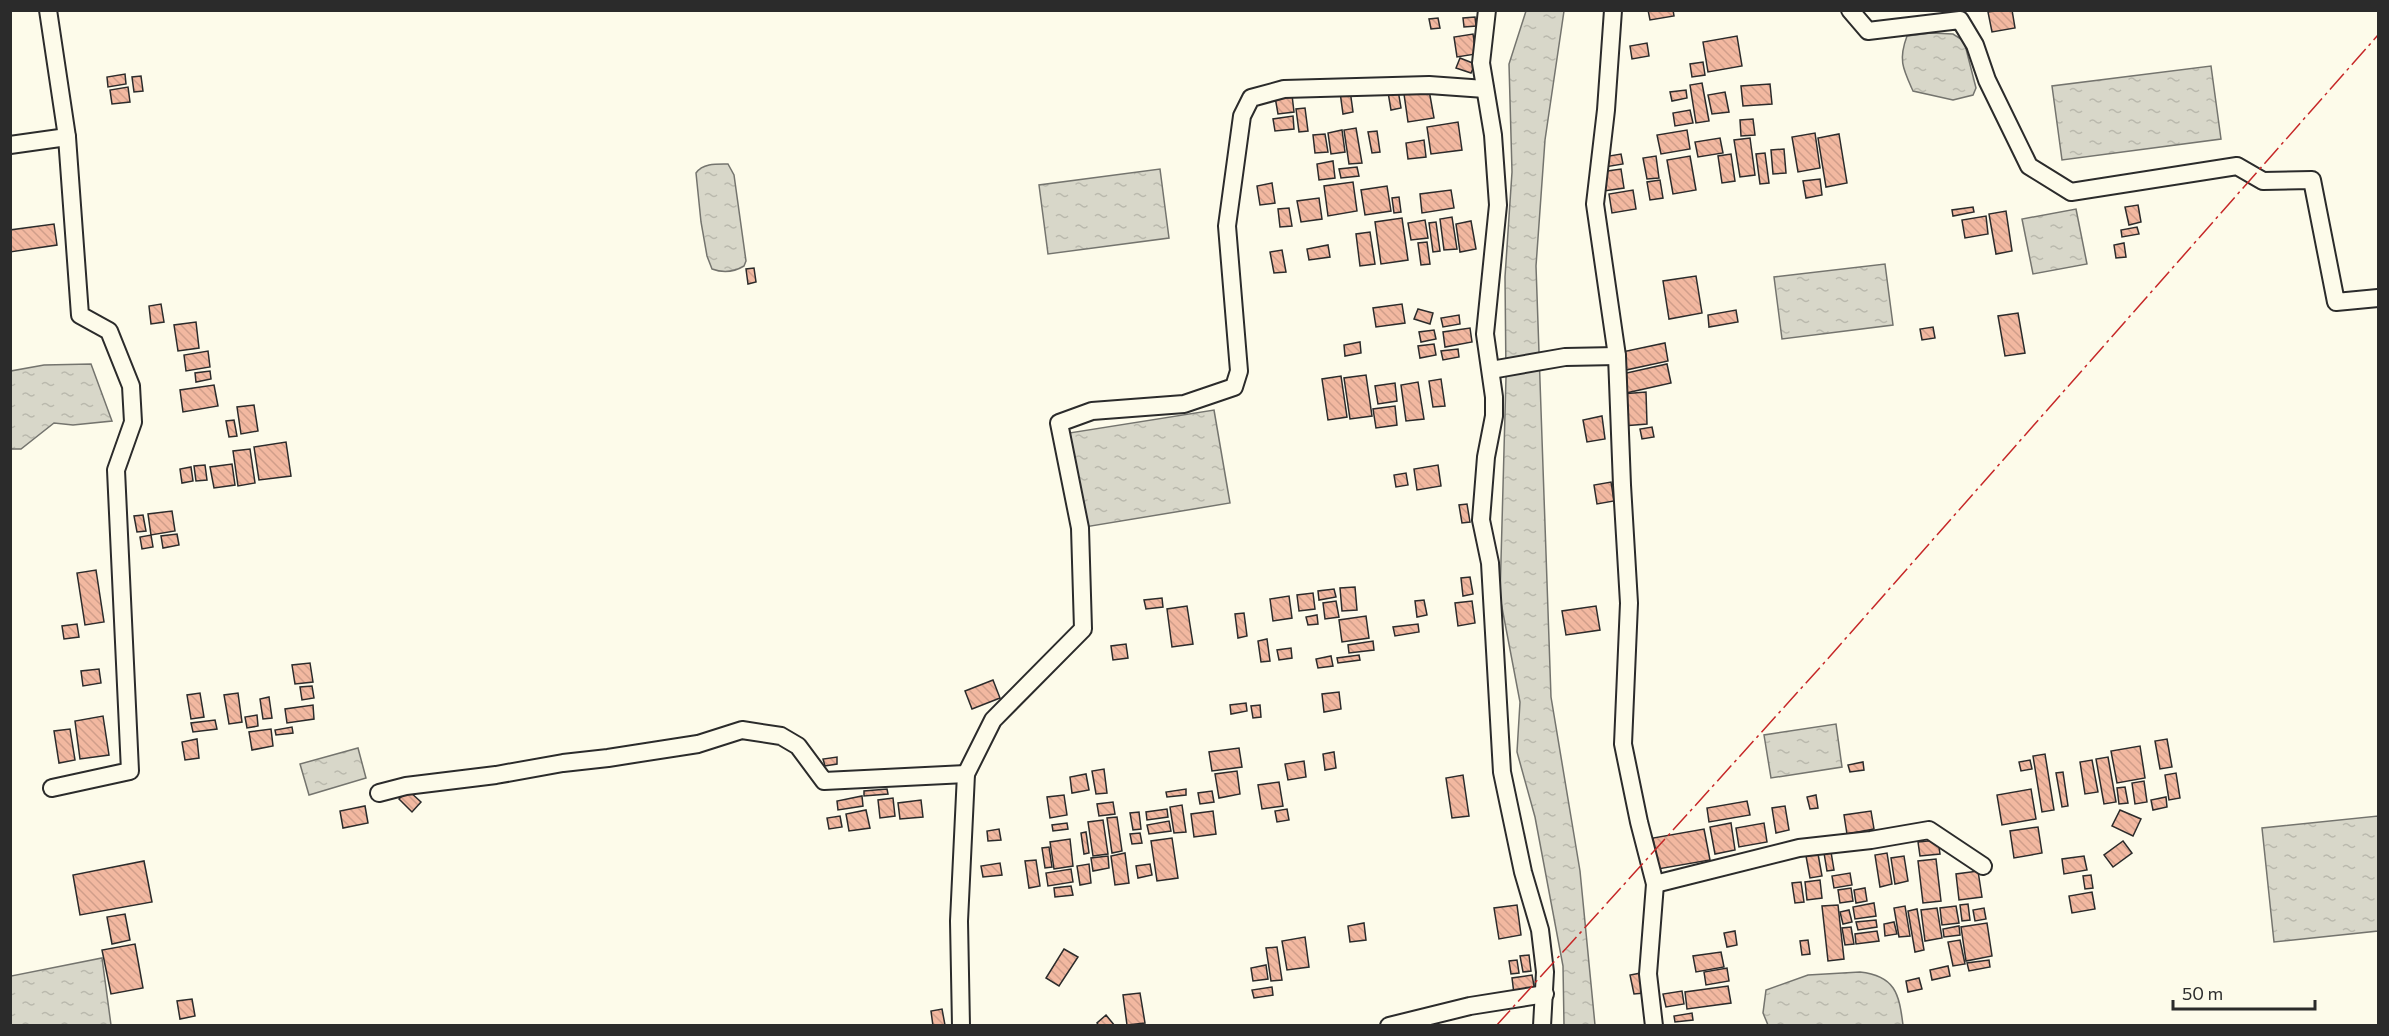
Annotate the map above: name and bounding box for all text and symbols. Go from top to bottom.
scale bar [2173,973,2316,1011]
text: 50 m [2182,982,2223,1004]

